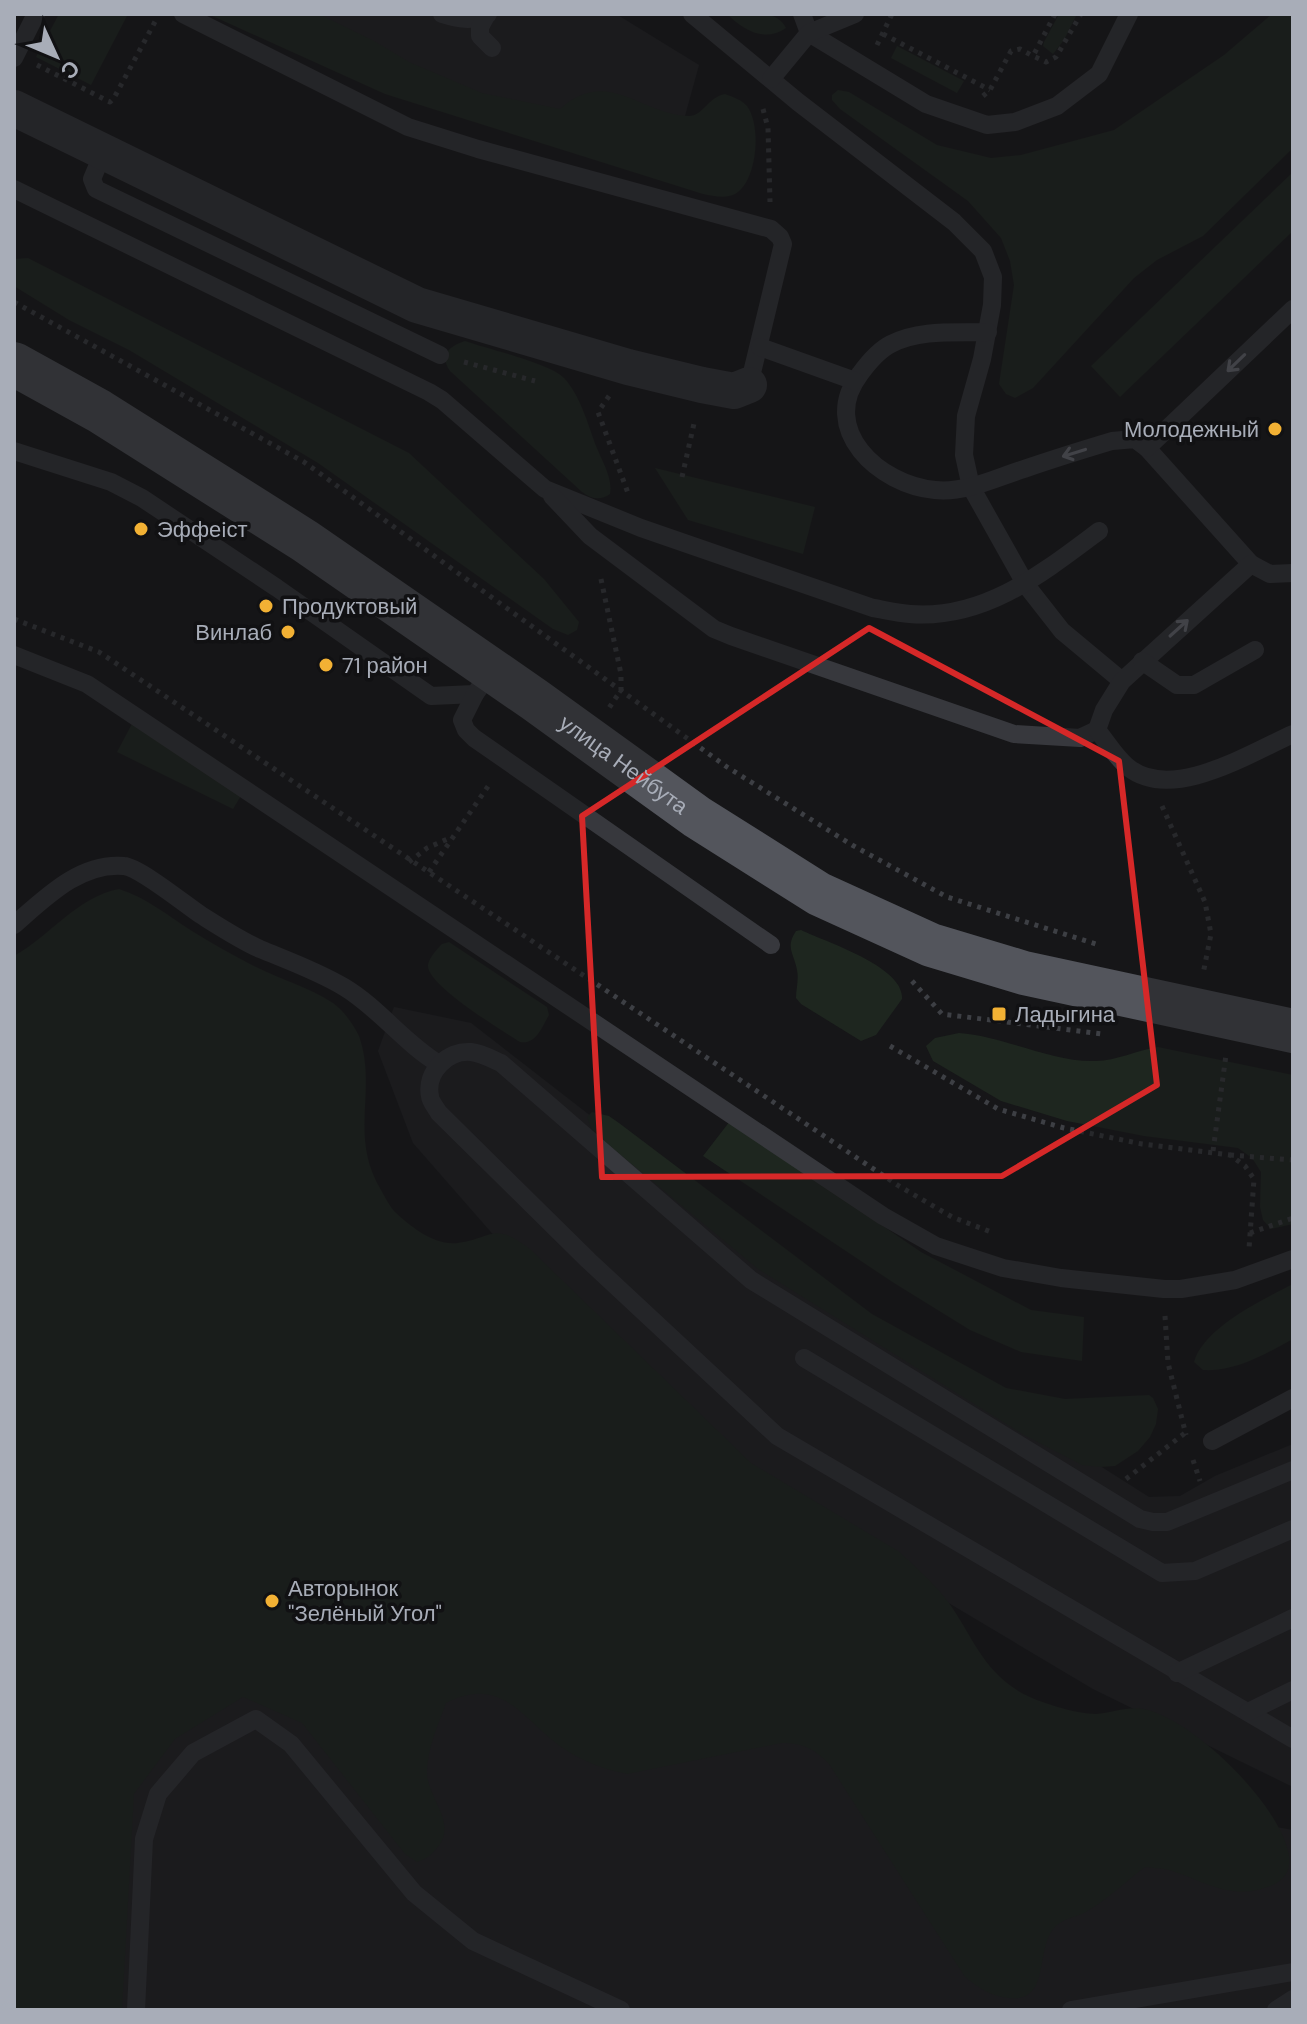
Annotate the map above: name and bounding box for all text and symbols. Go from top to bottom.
north arrow [16,16,96,96]
text: С [54,54,86,85]
one-way arrow [1227,353,1247,372]
place label: Молодежный [1124,415,1259,444]
marker: Молодежный [1266,420,1284,438]
one-way arrow [1061,446,1087,461]
place label: Эффеiст [157,515,248,544]
marker: Эффеiст [132,520,150,538]
place label: Продуктовый [282,592,417,621]
marker: Продуктовый [257,597,275,615]
place label: Винлаб [195,618,272,647]
one-way arrow [1169,619,1189,637]
marker: Винлаб [279,623,297,641]
place label: 71 район [342,651,428,680]
marker: 71 район [317,656,335,674]
street label: улица Нейбута [554,708,695,821]
place label: Ладыгина [1015,1000,1116,1029]
marker: Ладыгина [990,1005,1008,1023]
place label: Авторынок "Зелёный Угол" [288,1574,442,1628]
marker: Авторынок "Зелёный Угол" [263,1592,281,1610]

